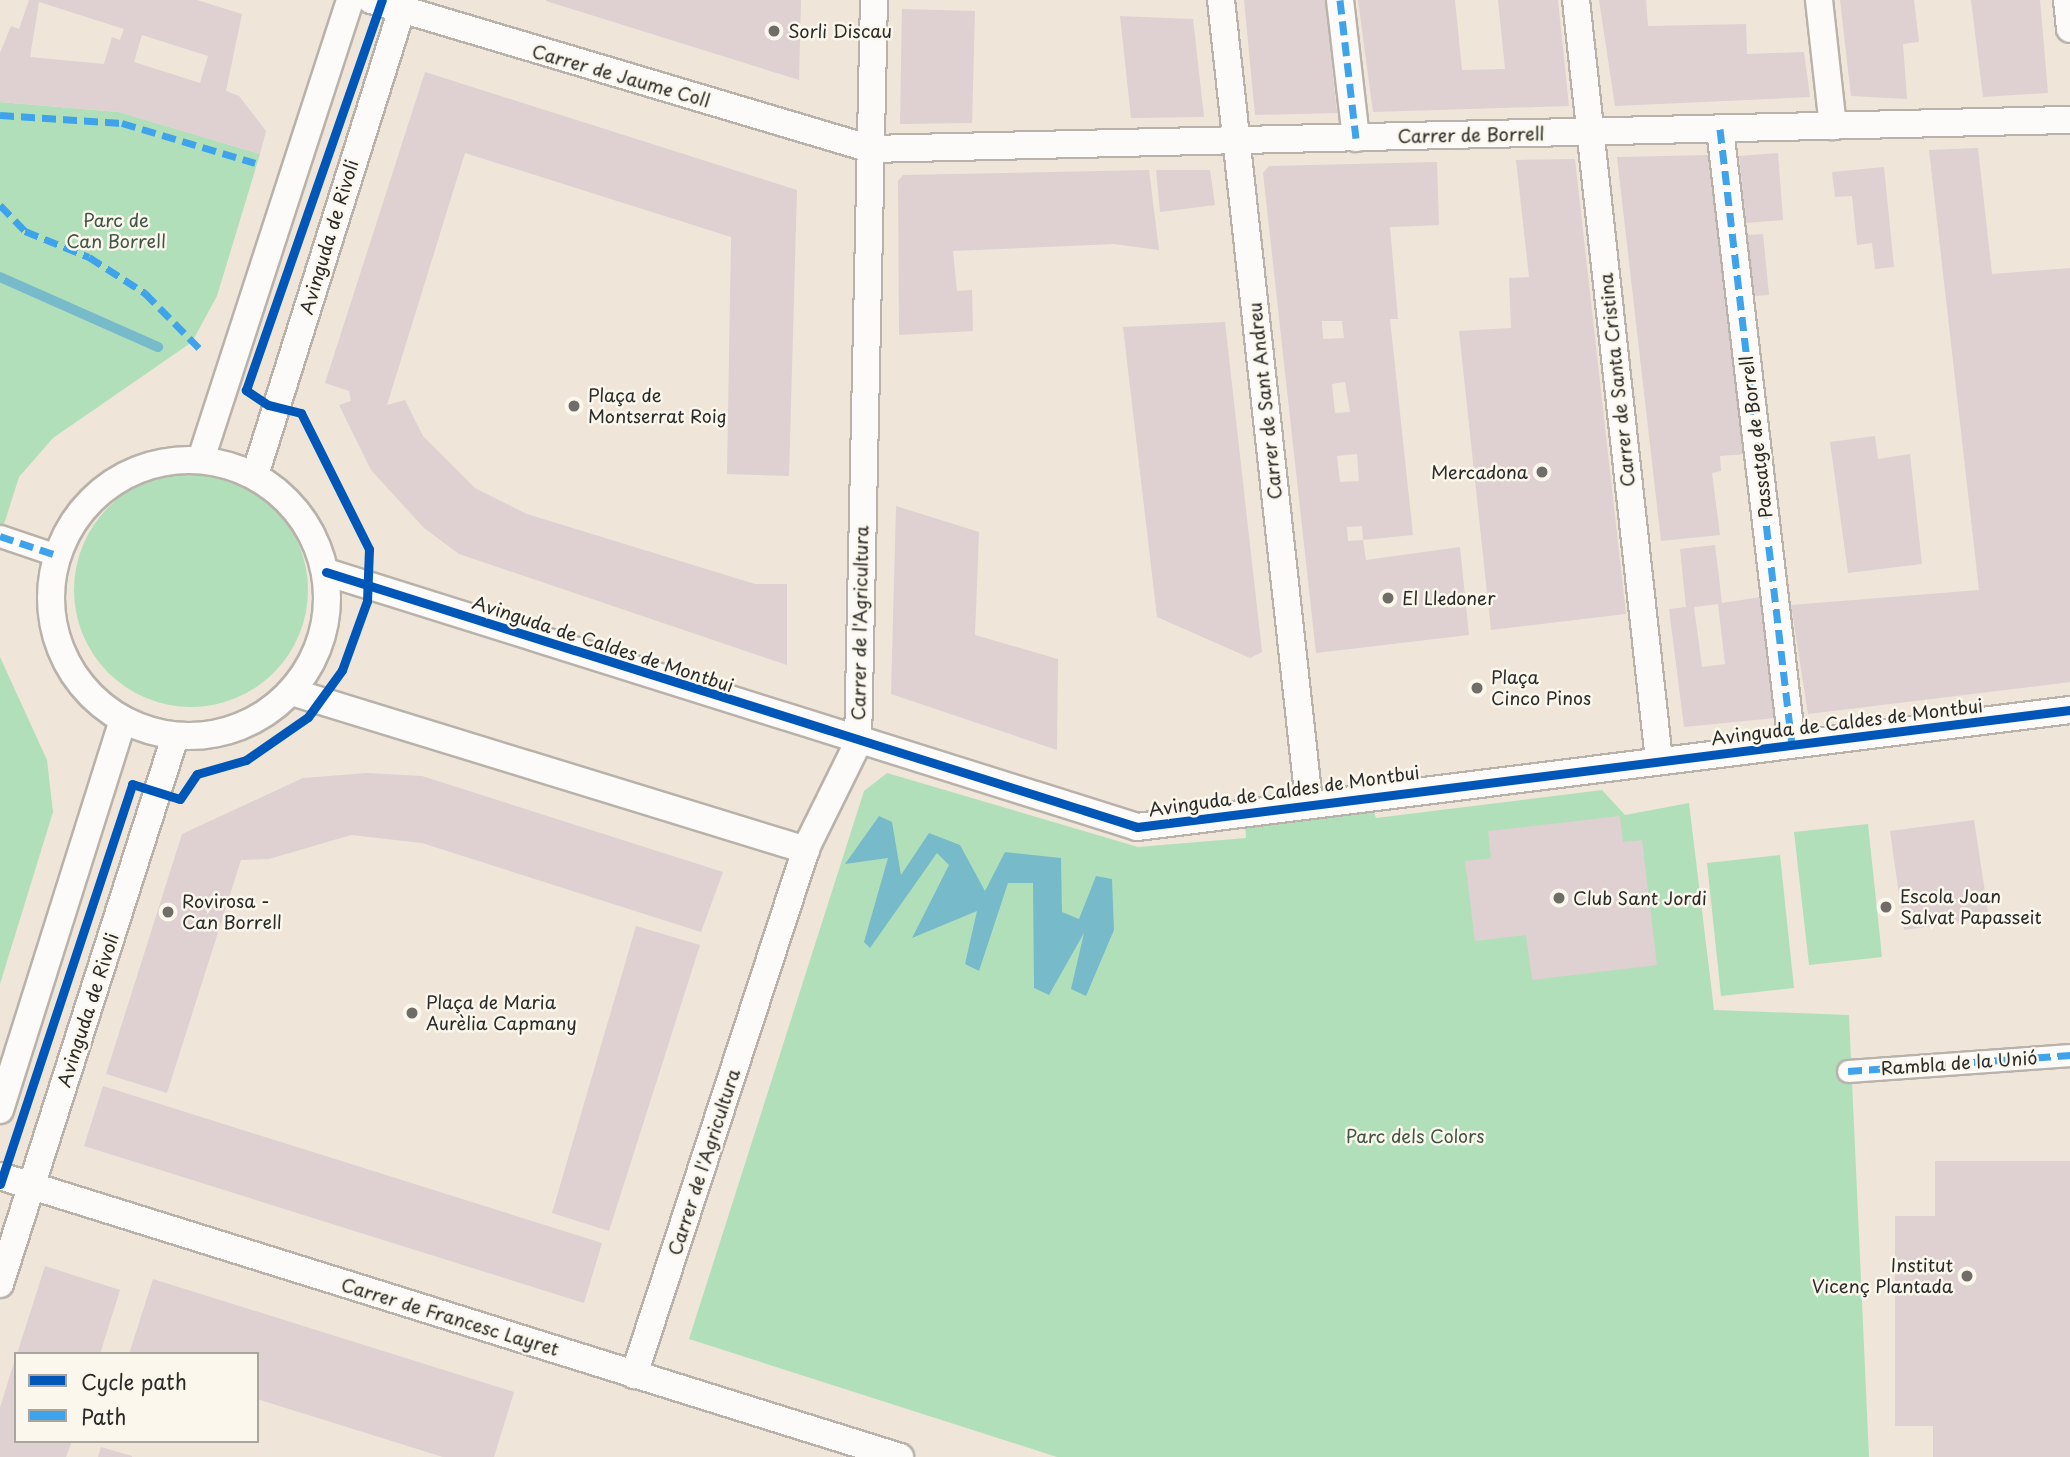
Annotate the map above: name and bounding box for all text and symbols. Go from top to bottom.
place label: Sorli Discau [788,20,893,42]
marker: Sorli Discau [766,23,782,39]
street label: Carrer de Jaume Coll [528,40,714,112]
street label: Carrer de Borrell [1397,123,1545,147]
street label: Avinguda de Rivoli [295,157,363,317]
park label: Parc de Can Borrell [66,210,166,252]
street label: Carrer de Santa Cristina [1595,271,1639,489]
street label: Carrer de Sant Andreu [1244,301,1286,501]
street label: Passatge de Borrell [1735,353,1777,521]
place label: Plaça de Montserrat Roig [588,385,727,428]
marker: Plaça de Montserrat Roig [566,398,582,414]
place label: Mercadona [1431,461,1528,483]
marker: Mercadona [1534,464,1550,480]
street label: Carrer de l'Agricultura [847,525,873,721]
place label: El Lledoner [1402,587,1498,609]
marker: El Lledoner [1380,590,1396,606]
street label: Avinguda de Caldes de Montbui [470,591,736,697]
place label: Plaça Cinco Pinos [1491,667,1591,710]
marker: Plaça Cinco Pinos [1469,680,1485,696]
street label: Avinguda de Caldes de Montbui [1710,695,1984,749]
street label: Avinguda de Caldes de Montbui [1147,761,1421,821]
place label: Escola Joan Salvat Papasseit [1900,886,2043,928]
place label: Club Sant Jordi [1573,887,1706,909]
marker: Club Sant Jordi [1551,890,1567,906]
place label: Rovirosa - Can Borrell [182,891,282,934]
marker: Escola Joan Salvat Papasseit [1878,899,1894,915]
marker: Rovirosa - Can Borrell [160,904,176,920]
street label: Avinguda de Rivoli [53,930,123,1090]
place label: Plaça de Maria Aurèlia Capmany [426,992,577,1034]
marker: Plaça de Maria Aurèlia Capmany [404,1005,420,1021]
street label: Rambla de la Unió [1879,1047,2039,1079]
street label: Carrer de l'Agricultura [663,1065,745,1259]
park label: Parc dels Colors [1346,1125,1484,1147]
place label: Institut Vicenç Plantada [1813,1255,1953,1298]
marker: Institut Vicenç Plantada [1959,1268,1975,1284]
street label: Carrer de Francesc Layret [338,1273,562,1361]
legend [14,1352,259,1443]
text: Cycle path [81,1365,187,1397]
text: Path [81,1400,126,1432]

